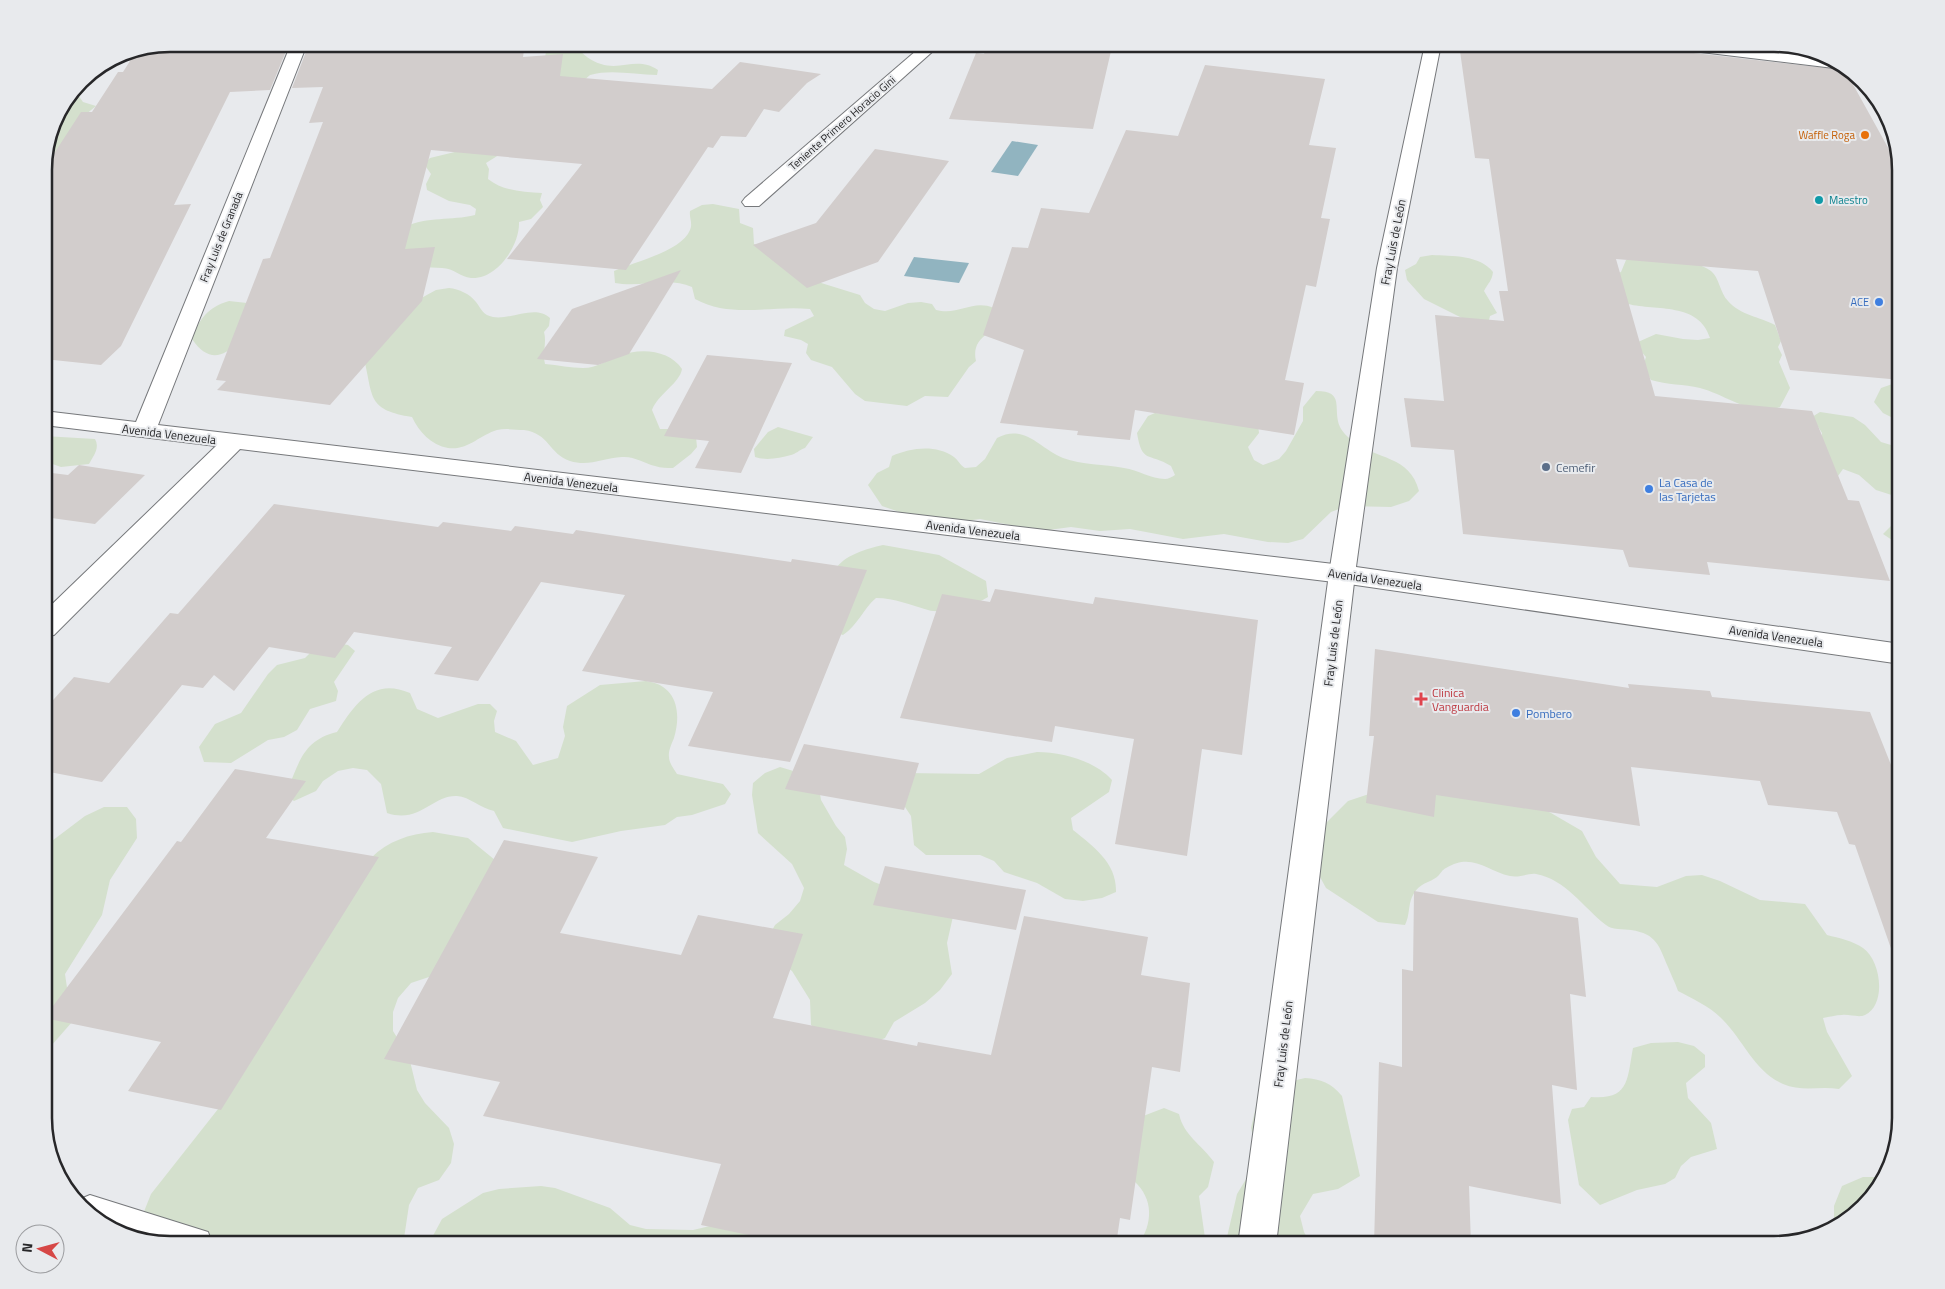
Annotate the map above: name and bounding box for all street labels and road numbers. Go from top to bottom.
street label: Teniente Primero Horacio Gini [785,72,899,174]
street label: Fray Luis de Granada [196,189,247,285]
street label: Fray Luis de León [1375,197,1411,287]
street label: Avenida Venezuela [121,419,217,449]
street label: Avenida Venezuela [523,467,619,497]
street label: Avenida Venezuela [925,515,1021,545]
street label: Avenida Venezuela [1327,563,1423,595]
street label: Fray Luis de León [1318,599,1348,687]
street label: Avenida Venezuela [1728,620,1824,652]
street label: Fray Luis de León [1268,1000,1298,1088]

